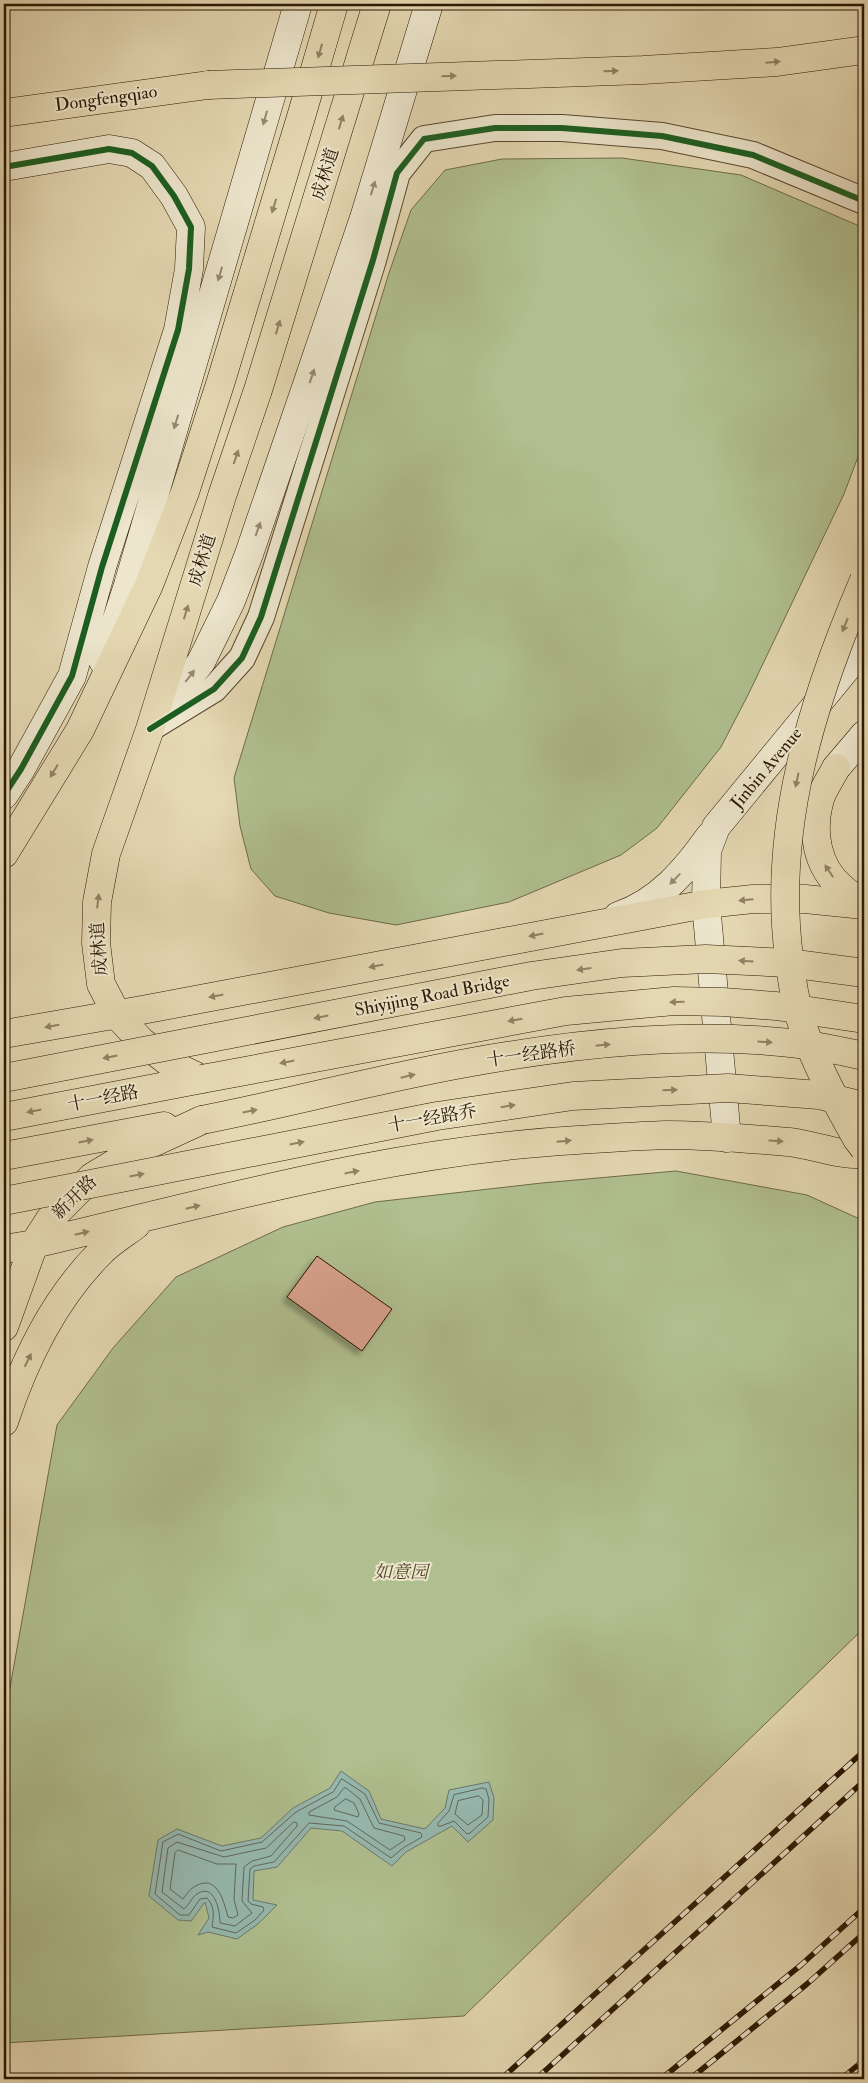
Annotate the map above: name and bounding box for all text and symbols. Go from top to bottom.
one-way arrow [316,43,324,58]
one-way arrow [766,57,782,65]
one-way arrow [603,66,619,74]
one-way arrow [441,71,457,79]
street label: Dongfengqiao [53,80,159,117]
one-way arrow [261,110,269,125]
one-way arrow [337,114,345,129]
street label: 成林道 [307,145,344,203]
one-way arrow [370,181,378,196]
one-way arrow [270,199,278,214]
one-way arrow [215,266,223,281]
one-way arrow [274,319,282,334]
one-way arrow [308,368,316,383]
one-way arrow [172,415,180,430]
one-way arrow [232,449,240,464]
one-way arrow [255,522,262,537]
street label: 成林道 [184,531,221,589]
one-way arrow [183,604,191,619]
one-way arrow [841,618,849,632]
one-way arrow [185,669,195,683]
street label: Jinbin Avenue [725,722,808,815]
one-way arrow [50,765,59,778]
one-way arrow [793,772,801,788]
one-way arrow [824,865,833,878]
one-way arrow [670,872,682,884]
one-way arrow [94,892,102,908]
one-way arrow [738,896,754,904]
street label: 成林道 [86,921,113,977]
one-way arrow [527,932,543,940]
one-way arrow [738,956,754,964]
one-way arrow [368,962,384,970]
one-way arrow [576,965,592,973]
street label: Shiyijing Road Bridge [353,969,512,1022]
one-way arrow [209,992,224,1000]
one-way arrow [668,998,684,1006]
one-way arrow [313,1013,329,1021]
one-way arrow [507,1016,523,1024]
one-way arrow [44,1022,60,1030]
street label: 十一经路桥 [485,1037,577,1072]
one-way arrow [758,1038,774,1046]
one-way arrow [595,1041,611,1049]
one-way arrow [102,1054,118,1062]
one-way arrow [278,1059,294,1067]
one-way arrow [401,1072,416,1080]
street label: 十一经路 [66,1080,141,1117]
one-way arrow [662,1086,678,1094]
street label: 十一经路乔 [386,1099,478,1138]
one-way arrow [501,1101,517,1109]
one-way arrow [242,1106,258,1114]
one-way arrow [27,1107,42,1115]
one-way arrow [78,1137,94,1145]
one-way arrow [557,1137,573,1145]
one-way arrow [768,1138,784,1146]
one-way arrow [289,1139,304,1147]
one-way arrow [344,1167,360,1175]
street label: 新开路 [47,1170,102,1224]
one-way arrow [130,1170,146,1178]
one-way arrow [185,1203,201,1211]
one-way arrow [74,1229,89,1237]
one-way arrow [24,1353,32,1367]
park label: 如意园 [374,1561,431,1584]

